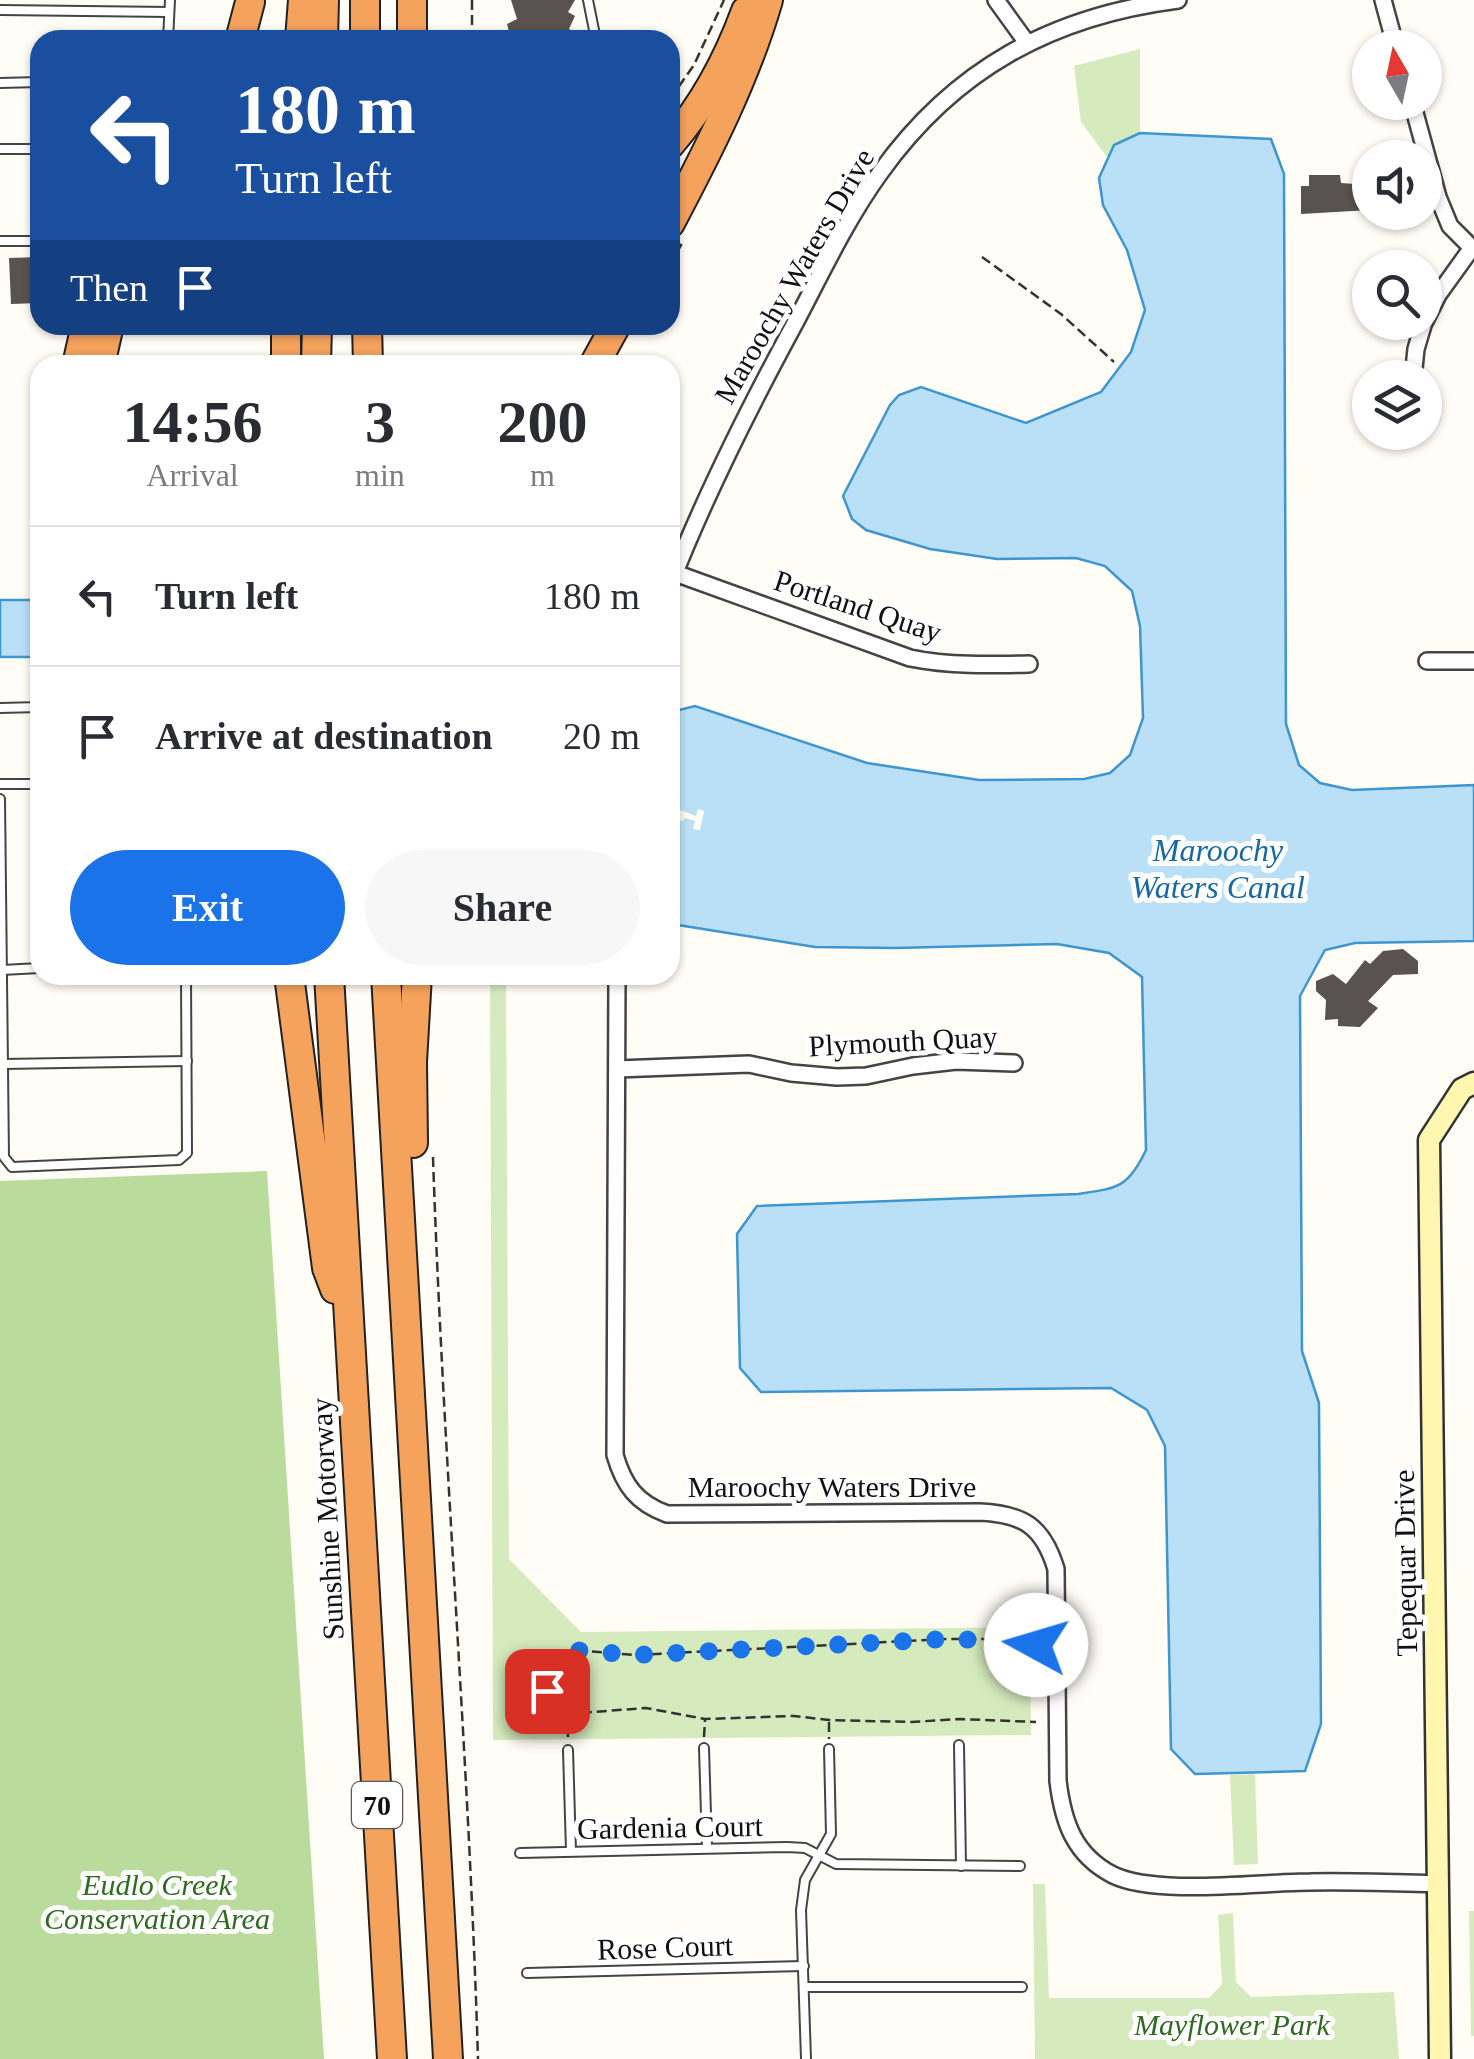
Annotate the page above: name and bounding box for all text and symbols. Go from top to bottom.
north arrow [1352,30,1442,120]
map controls [1352,30,1442,450]
icon: left [70,70,200,200]
text: 180 m [235,71,416,148]
button: sound [1352,140,1442,230]
street label: Maroochy Waters Drive [708,143,880,409]
text: Turn left [235,153,392,203]
button: search [1352,250,1442,340]
icon: arrive [168,260,223,315]
text: Then [70,267,148,309]
button: layers [1352,360,1442,450]
text: 14:56 [123,389,263,455]
text: 3 [365,389,395,455]
text: 200 [497,389,587,455]
text: Arrival [146,457,239,493]
text: min [355,457,405,493]
text: m [530,457,555,493]
street label: Portland Quay [770,563,946,649]
icon: left [70,569,125,624]
text: Turn left [155,575,298,617]
text: 180 m [544,575,640,617]
icon: arrive [70,709,125,764]
text: Arrive at destination [155,715,493,757]
text: 20 m [563,715,640,757]
water label: Maroochy Waters Canal [1131,832,1305,905]
button: Exit [70,850,345,965]
button: Share [365,850,640,965]
street label: Plymouth Quay [808,1020,998,1062]
street label: Sunshine Motorway [304,1397,350,1641]
street label: Tepequar Drive [1387,1469,1423,1657]
street label: Maroochy Waters Drive [688,1470,976,1503]
position arrow [984,1593,1088,1697]
pin [505,1649,590,1734]
icon: arrive [520,1664,575,1719]
road number: 70 [352,1782,402,1828]
street label: Gardenia Court [577,1809,764,1845]
park label: Eudlo Creek Conservation Area [44,1868,270,1935]
street label: Rose Court [597,1928,734,1966]
park label: Mayflower Park [1133,2008,1331,2041]

